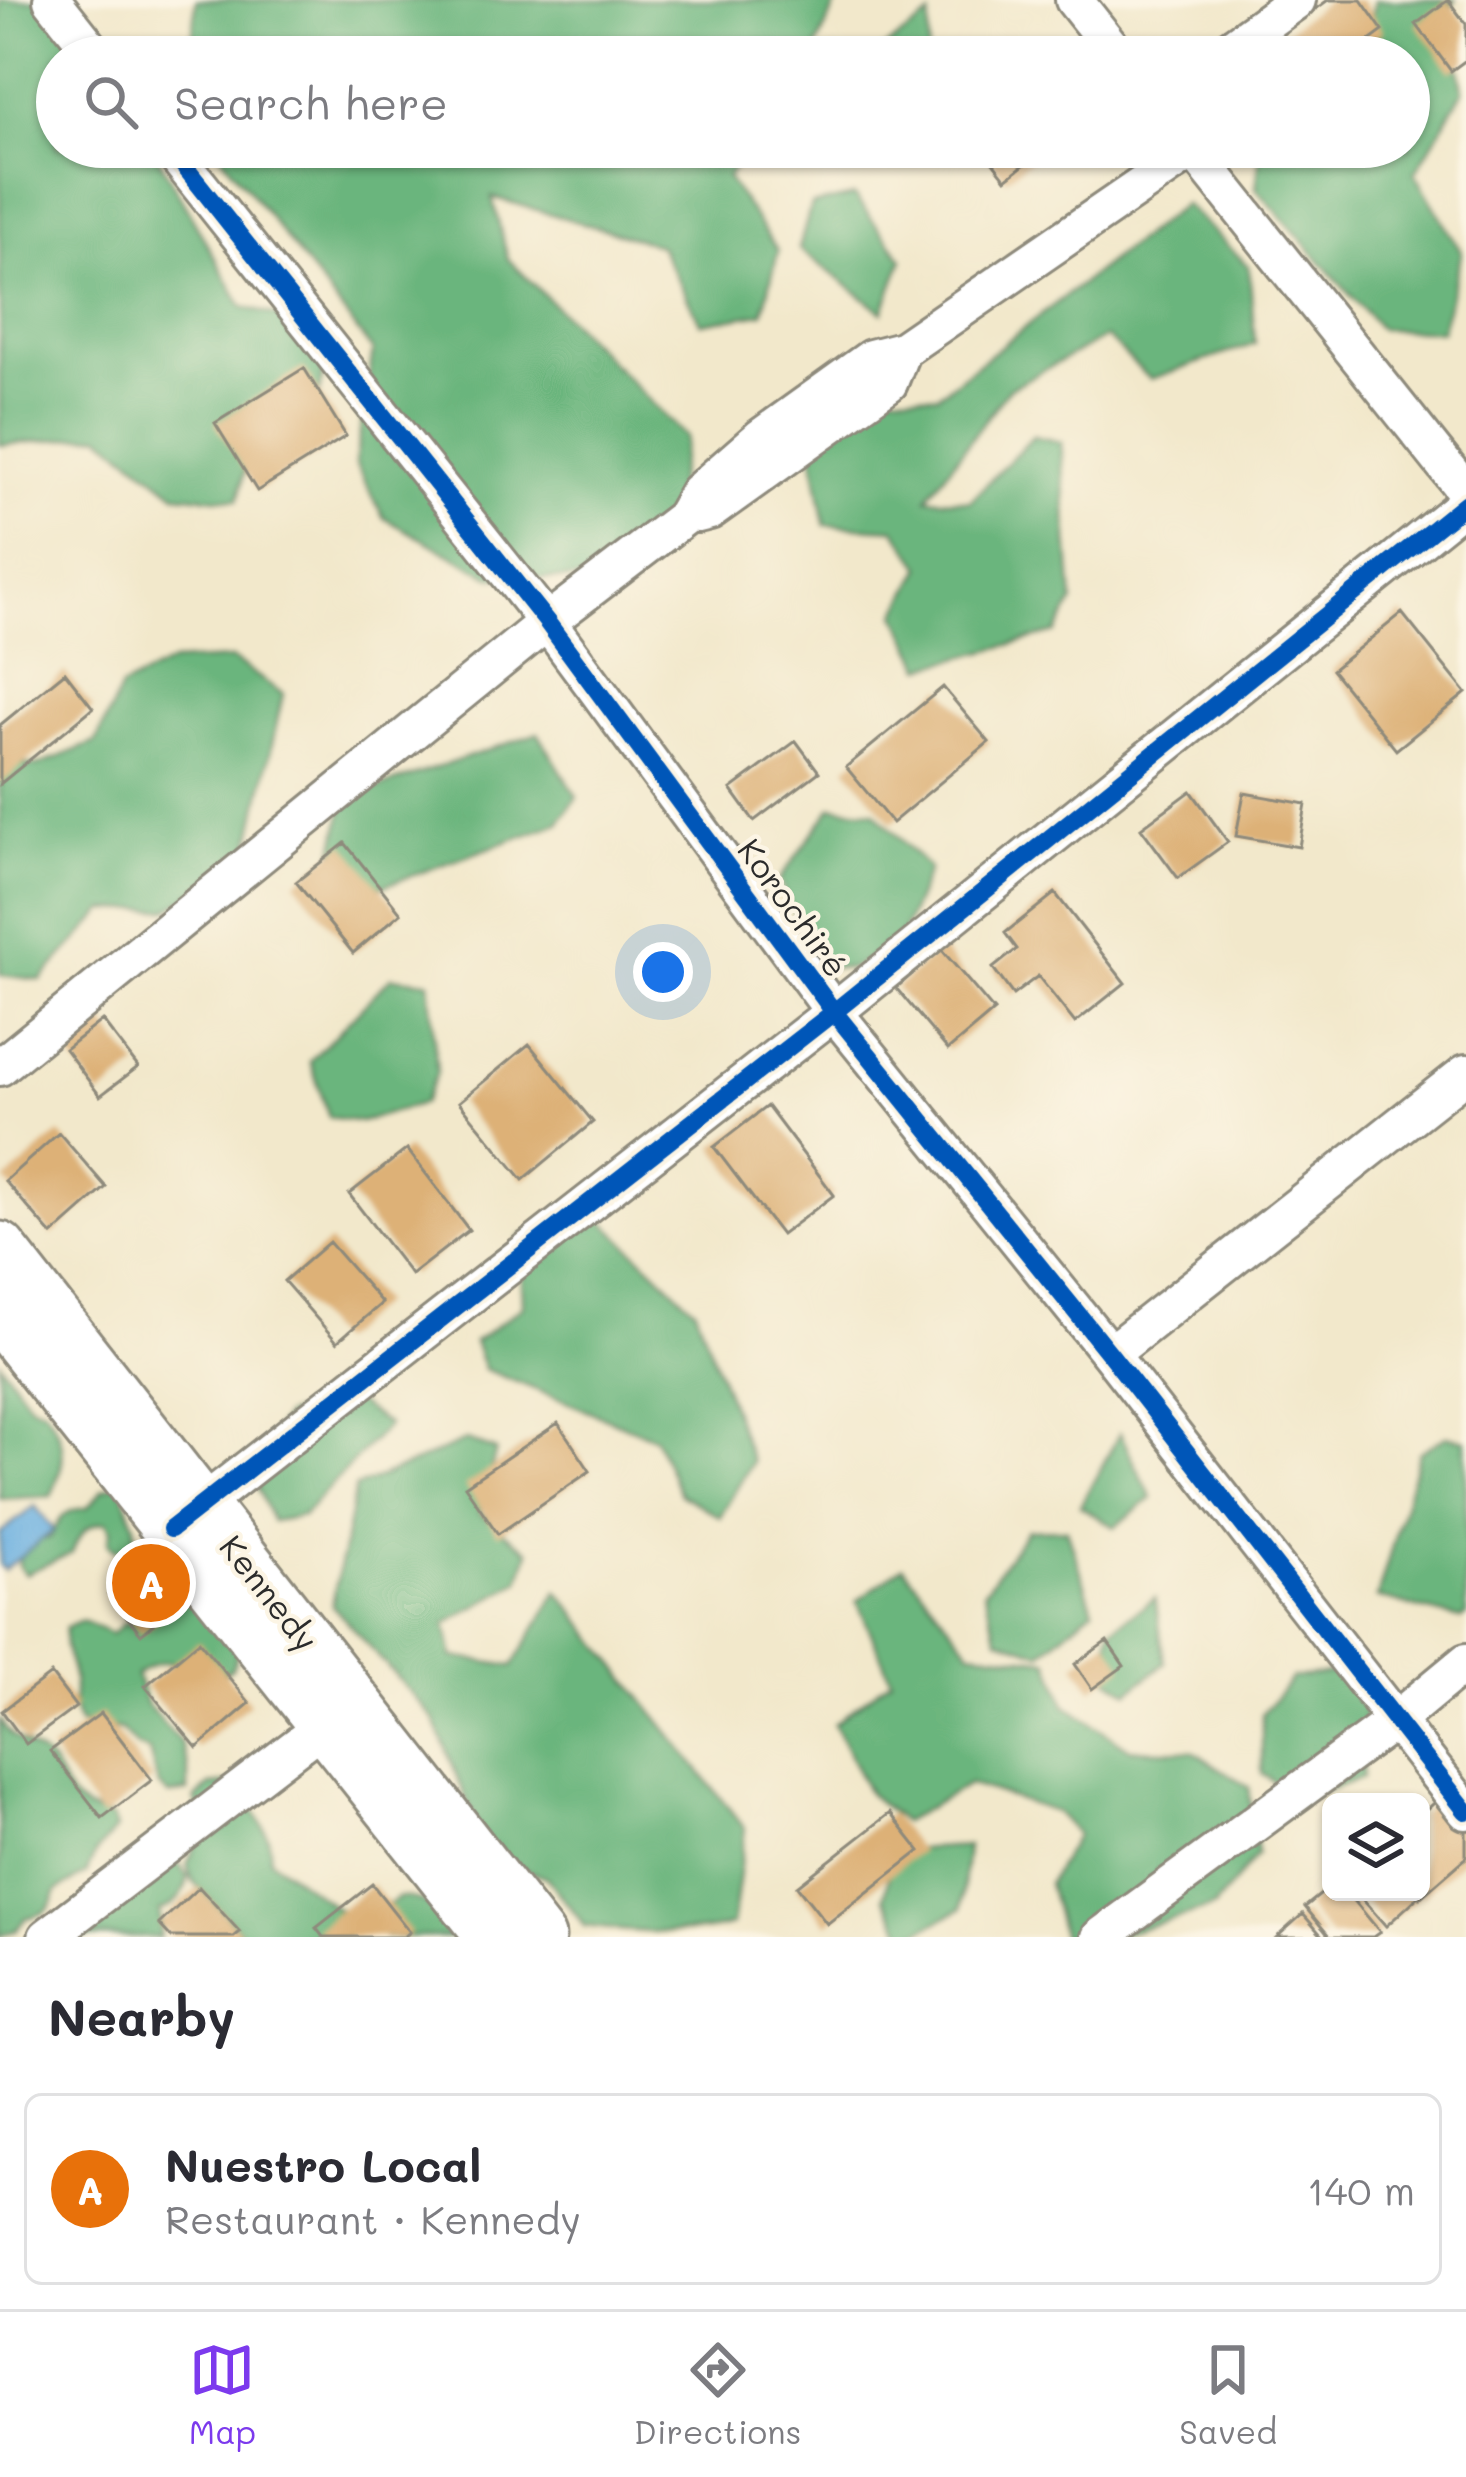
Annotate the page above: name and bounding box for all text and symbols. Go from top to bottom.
search box [36,36,1430,168]
icon: search [78,69,144,135]
text: Search here [174,73,448,131]
street label: Korochiré [729,829,859,985]
your location [633,942,693,1002]
street label: Kennedy [211,1525,329,1659]
pin: A [112,1538,190,1628]
map controls [1322,1793,1430,1901]
button: layers [1322,1793,1430,1901]
text: Nearby [48,1982,235,2049]
text: Nuestro Local [165,2135,482,2193]
text: A [76,2164,104,2215]
text: 140 m [1307,2164,1415,2215]
text: Restaurant · Kennedy [165,2193,581,2244]
tab: Map [189,2337,256,2452]
tab: Directions [634,2337,801,2452]
tab: Saved [1179,2337,1277,2452]

